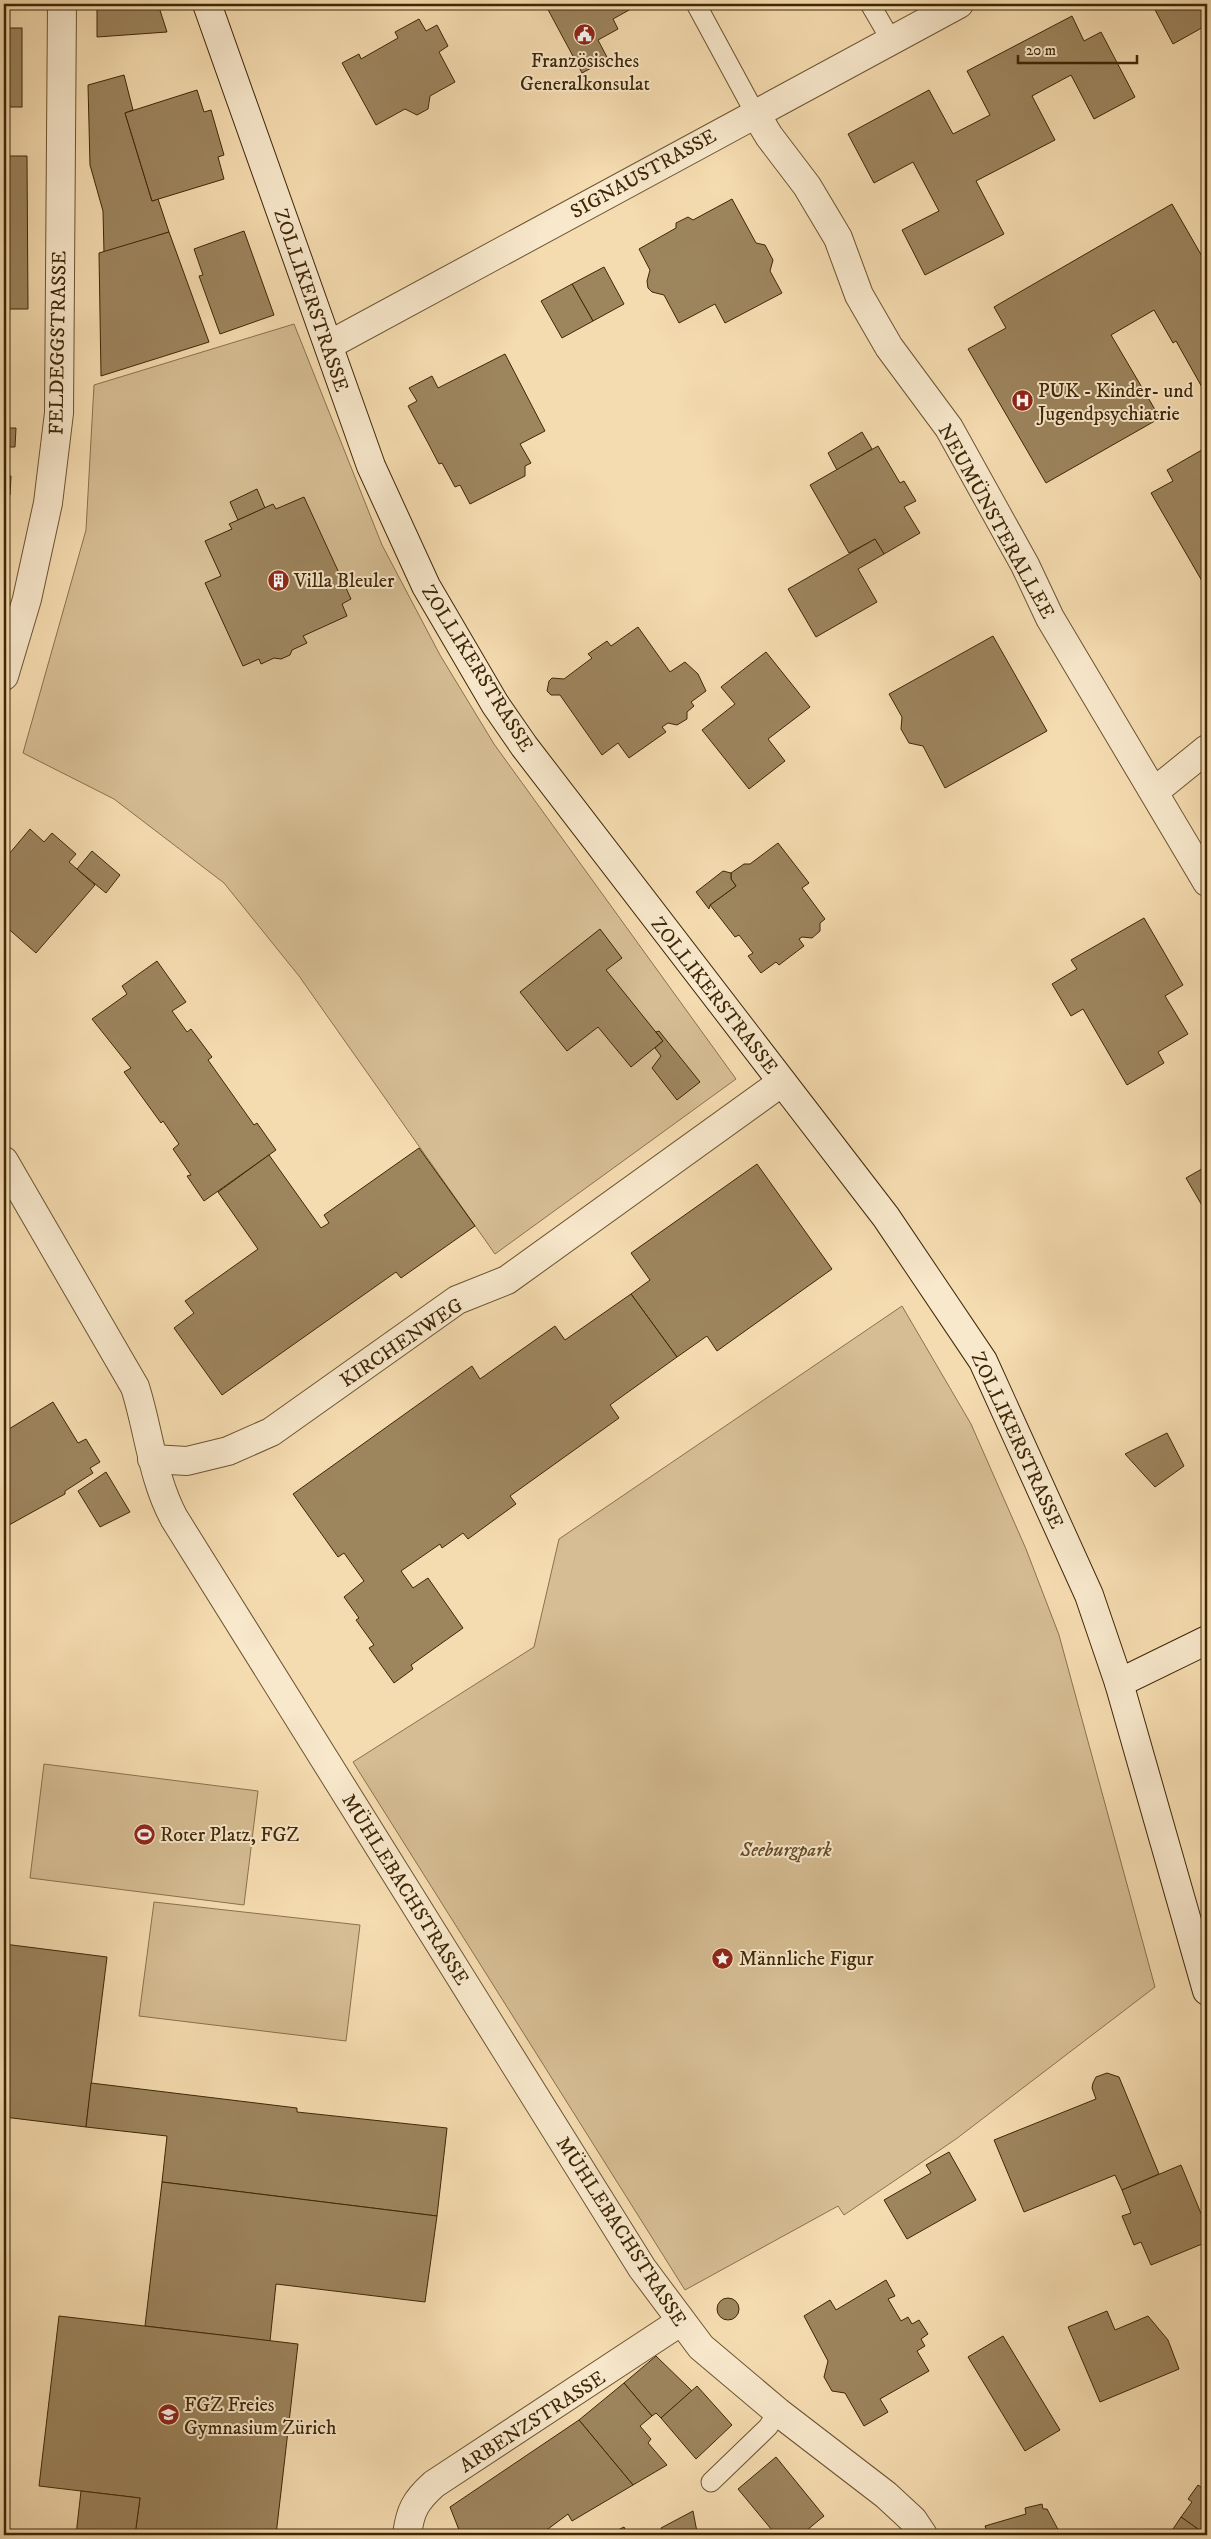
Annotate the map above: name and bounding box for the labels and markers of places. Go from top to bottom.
public building icon: Französisches Generalkonsulat [573,22,597,46]
place label: Französisches Generalkonsulat [520,49,650,97]
place label: PUK - Kinder- und Jugendpsychiatrie [1036,379,1194,427]
hospital icon: PUK - Kinder- und Jugendpsychiatrie [1010,389,1034,413]
building icon: Villa Bleuler [266,568,290,592]
place label: Villa Bleuler [293,569,395,594]
sports icon: Roter Platz, FGZ [132,1822,156,1846]
place label: Roter Platz, FGZ [160,1823,299,1848]
place icon: Männliche Figur [711,1946,735,1970]
place label: Männliche Figur [739,1947,874,1972]
place label: FGZ Freies Gymnasium Zürich [184,2393,337,2441]
school or university icon: FGZ Freies Gymnasium Zürich [156,2403,180,2427]

